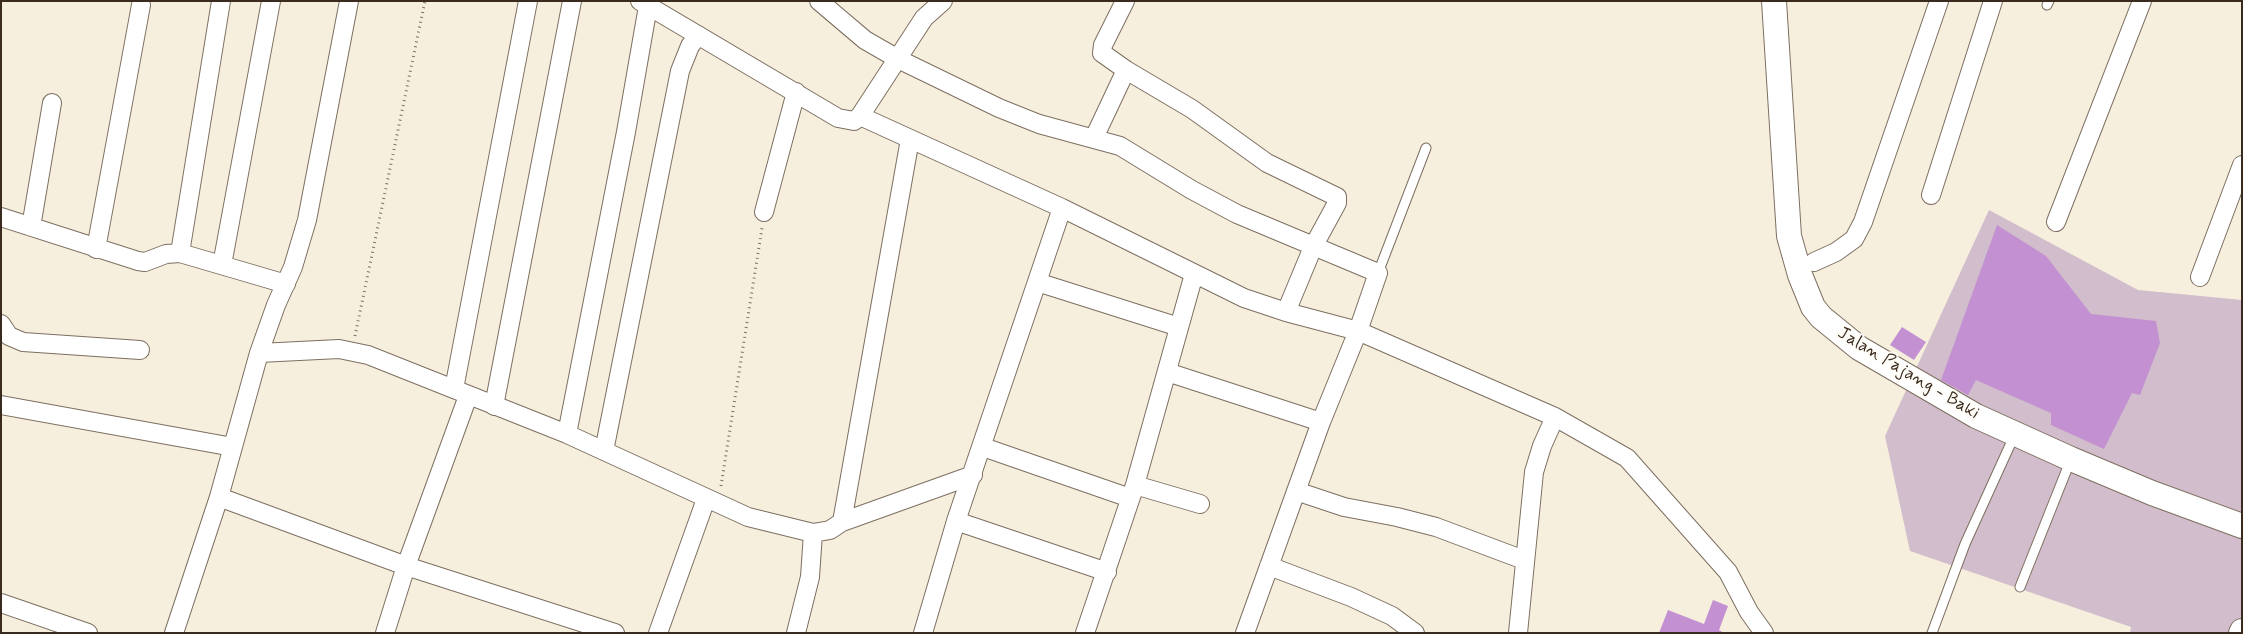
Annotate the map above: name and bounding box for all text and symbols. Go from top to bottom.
street label: Jalan Pajang - Baki [1833,323,1983,425]

